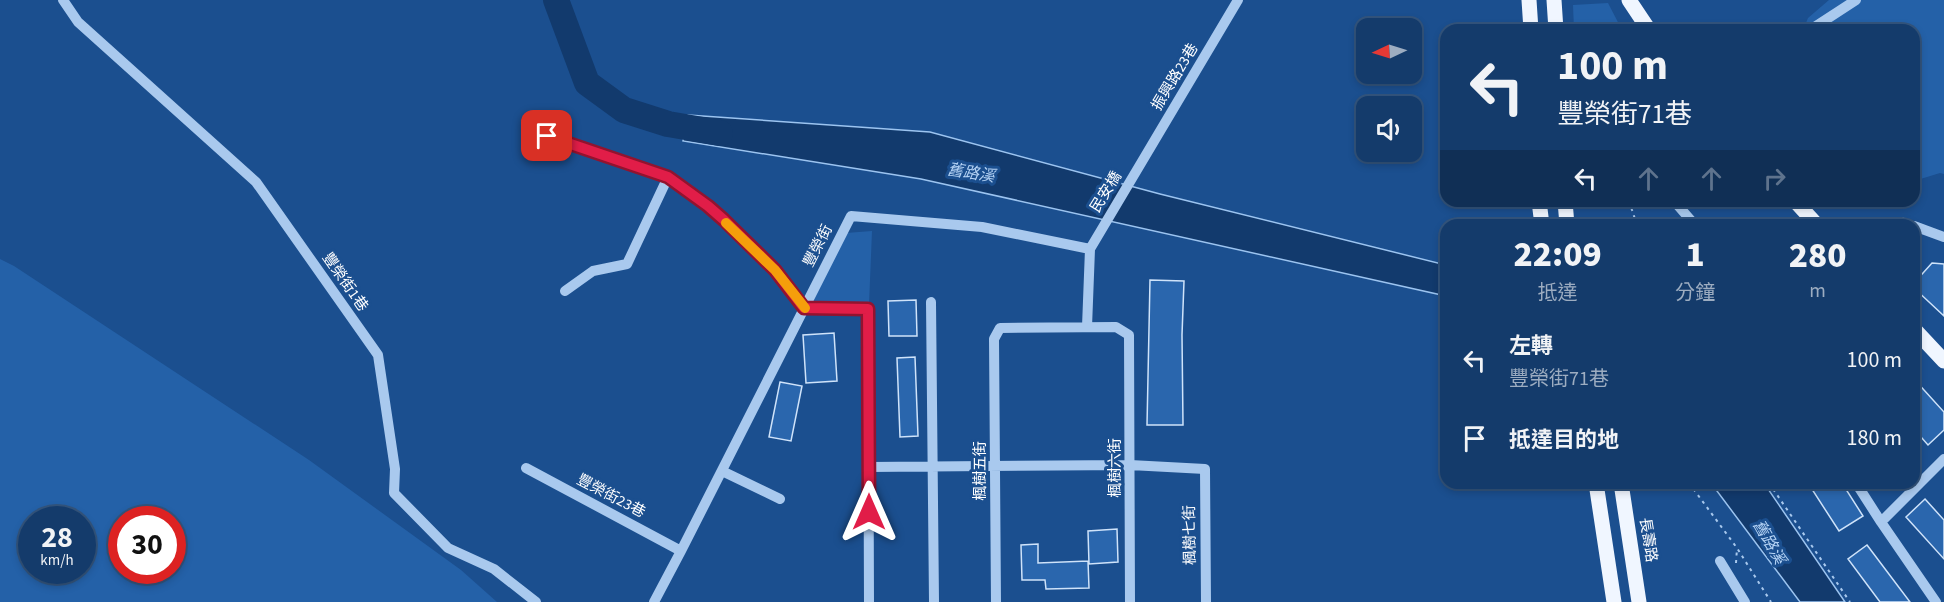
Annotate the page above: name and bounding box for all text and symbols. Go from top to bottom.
north arrow [1356,18,1422,84]
map controls [1356,18,1422,162]
text: 100 m [1557,36,1668,96]
street label: 振興路23巷 [1147,39,1203,115]
icon: left [1458,48,1536,126]
text: 豐榮街71巷 [1557,95,1692,134]
button: sound [1356,96,1422,162]
pin [521,110,572,161]
icon: arrive [530,119,563,152]
water label: 舊路溪 [946,158,998,188]
icon: left [1569,162,1602,195]
icon: ahead [1632,162,1665,195]
icon: ahead [1695,162,1728,195]
icon: right [1758,162,1791,195]
street label: 民安橋 [1085,167,1127,217]
street label: 豐榮街 [798,221,838,271]
text: 22:09 [1514,229,1602,280]
text: 1 [1686,229,1705,280]
text: 280 [1789,230,1846,281]
street label: 豐榮街1巷 [317,248,373,316]
text: m [1809,277,1826,305]
text: 抵達 [1538,279,1578,307]
text: 分鐘 [1675,279,1715,307]
text: 左轉 [1509,330,1553,362]
icon: left [1458,344,1491,377]
text: 100 m [1847,344,1902,376]
text: 豐榮街71巷 [1509,365,1609,393]
icon: arrive [1458,422,1491,455]
text: 180 m [1847,422,1902,454]
text: 抵達目的地 [1509,424,1619,456]
street label: 楓樹六街 [1105,438,1126,498]
street label: 楓樹五街 [970,441,991,501]
street label: 豐榮街23巷 [573,469,649,523]
position arrow [837,480,901,544]
street label: 楓樹七街 [1179,505,1201,565]
speed limit sign: 30 [108,506,186,584]
text: 28 [41,516,73,559]
street label: 長壽路 [1634,516,1662,564]
water label: 舊路溪 [1747,516,1792,570]
text: km/h [40,550,74,571]

